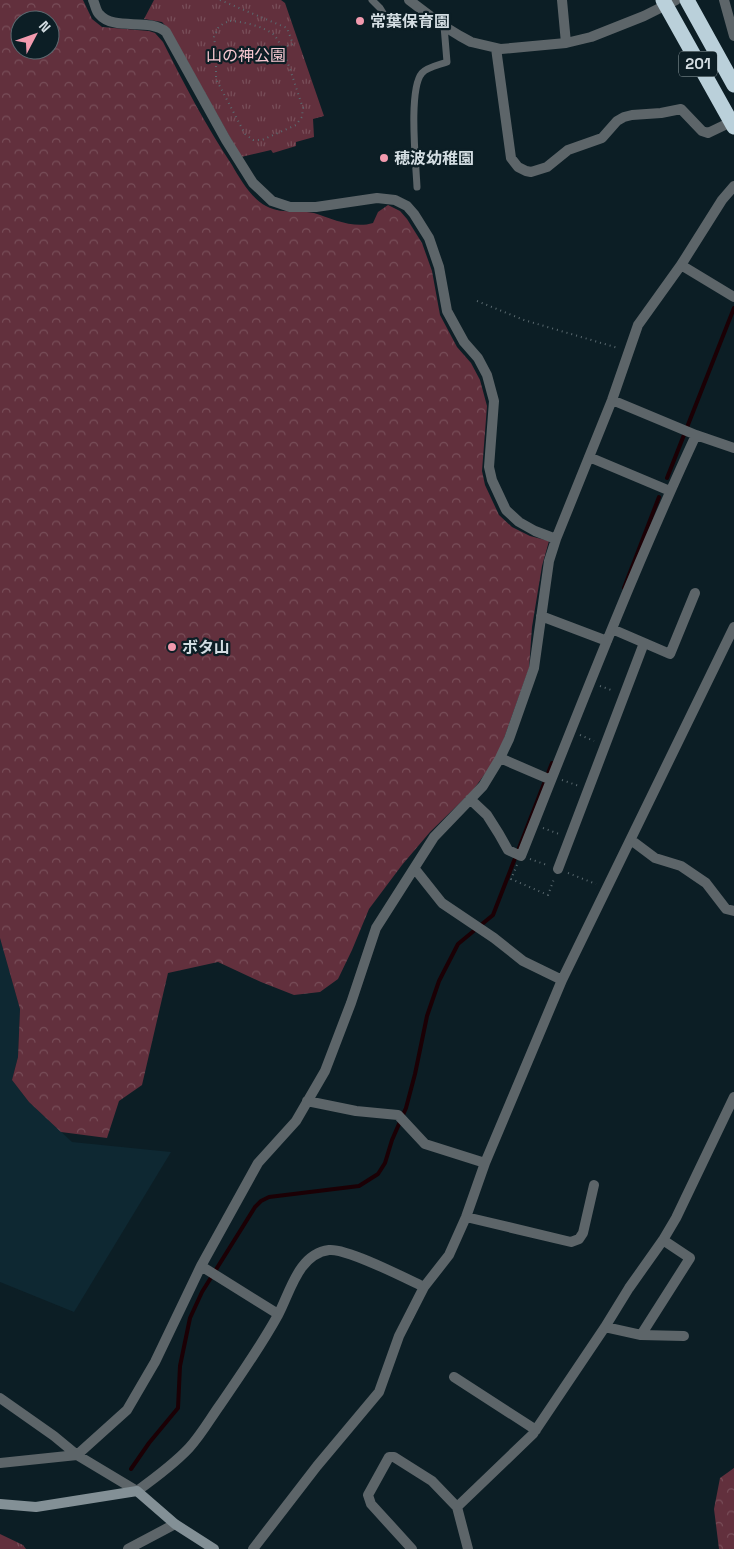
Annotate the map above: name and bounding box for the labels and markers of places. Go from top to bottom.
place label: 常葉保育園 [370,11,450,32]
marker: 常葉保育園 [354,15,366,27]
place label: 穂波幼稚園 [394,148,474,169]
marker: 穂波幼稚園 [378,152,390,164]
place label: ボタ山 [182,637,230,658]
marker: ボタ山 [166,641,178,653]

